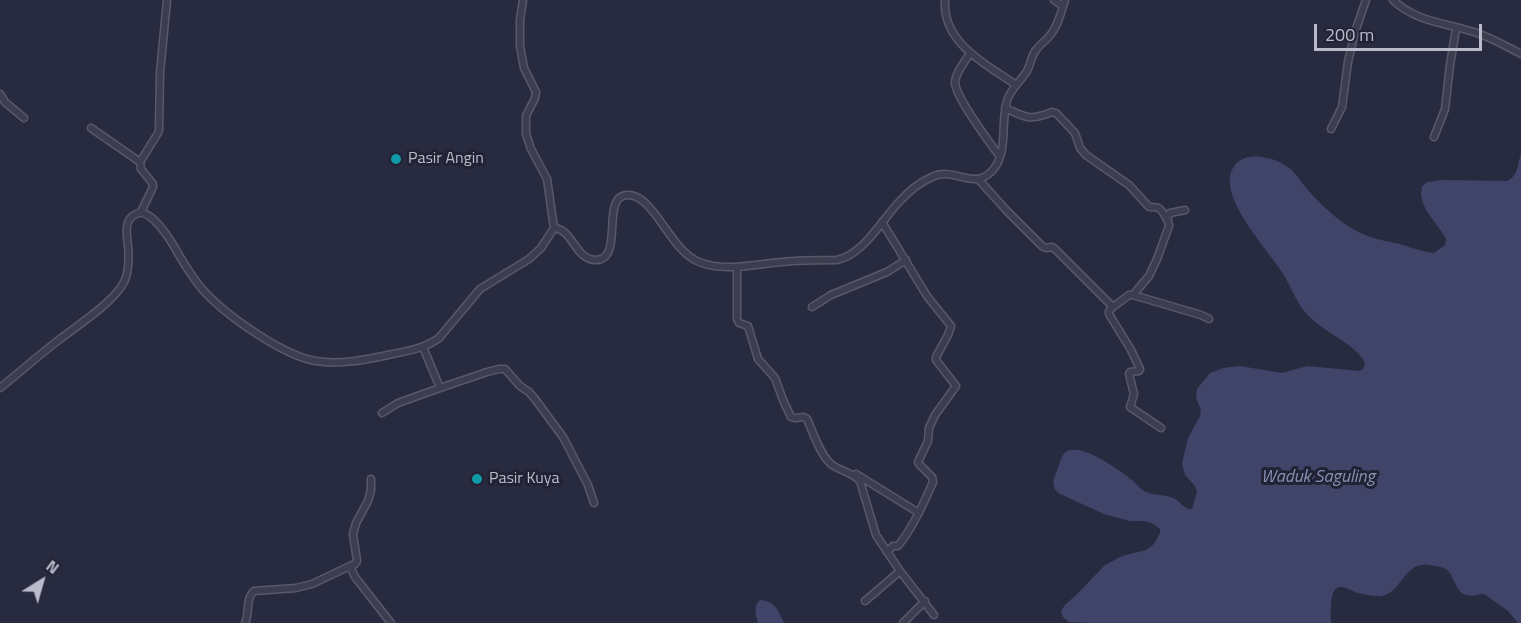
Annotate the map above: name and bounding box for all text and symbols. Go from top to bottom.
scale bar [1317,12,1485,50]
text: 200 m [1325,21,1374,48]
place label: Pasir Angin [408,149,484,169]
marker: Pasir Angin [389,152,403,166]
water label: Waduk Saguling [1261,467,1375,489]
place label: Pasir Kuya [489,469,559,489]
marker: Pasir Kuya [470,472,484,486]
north arrow [12,551,72,611]
text: N [41,554,64,580]

